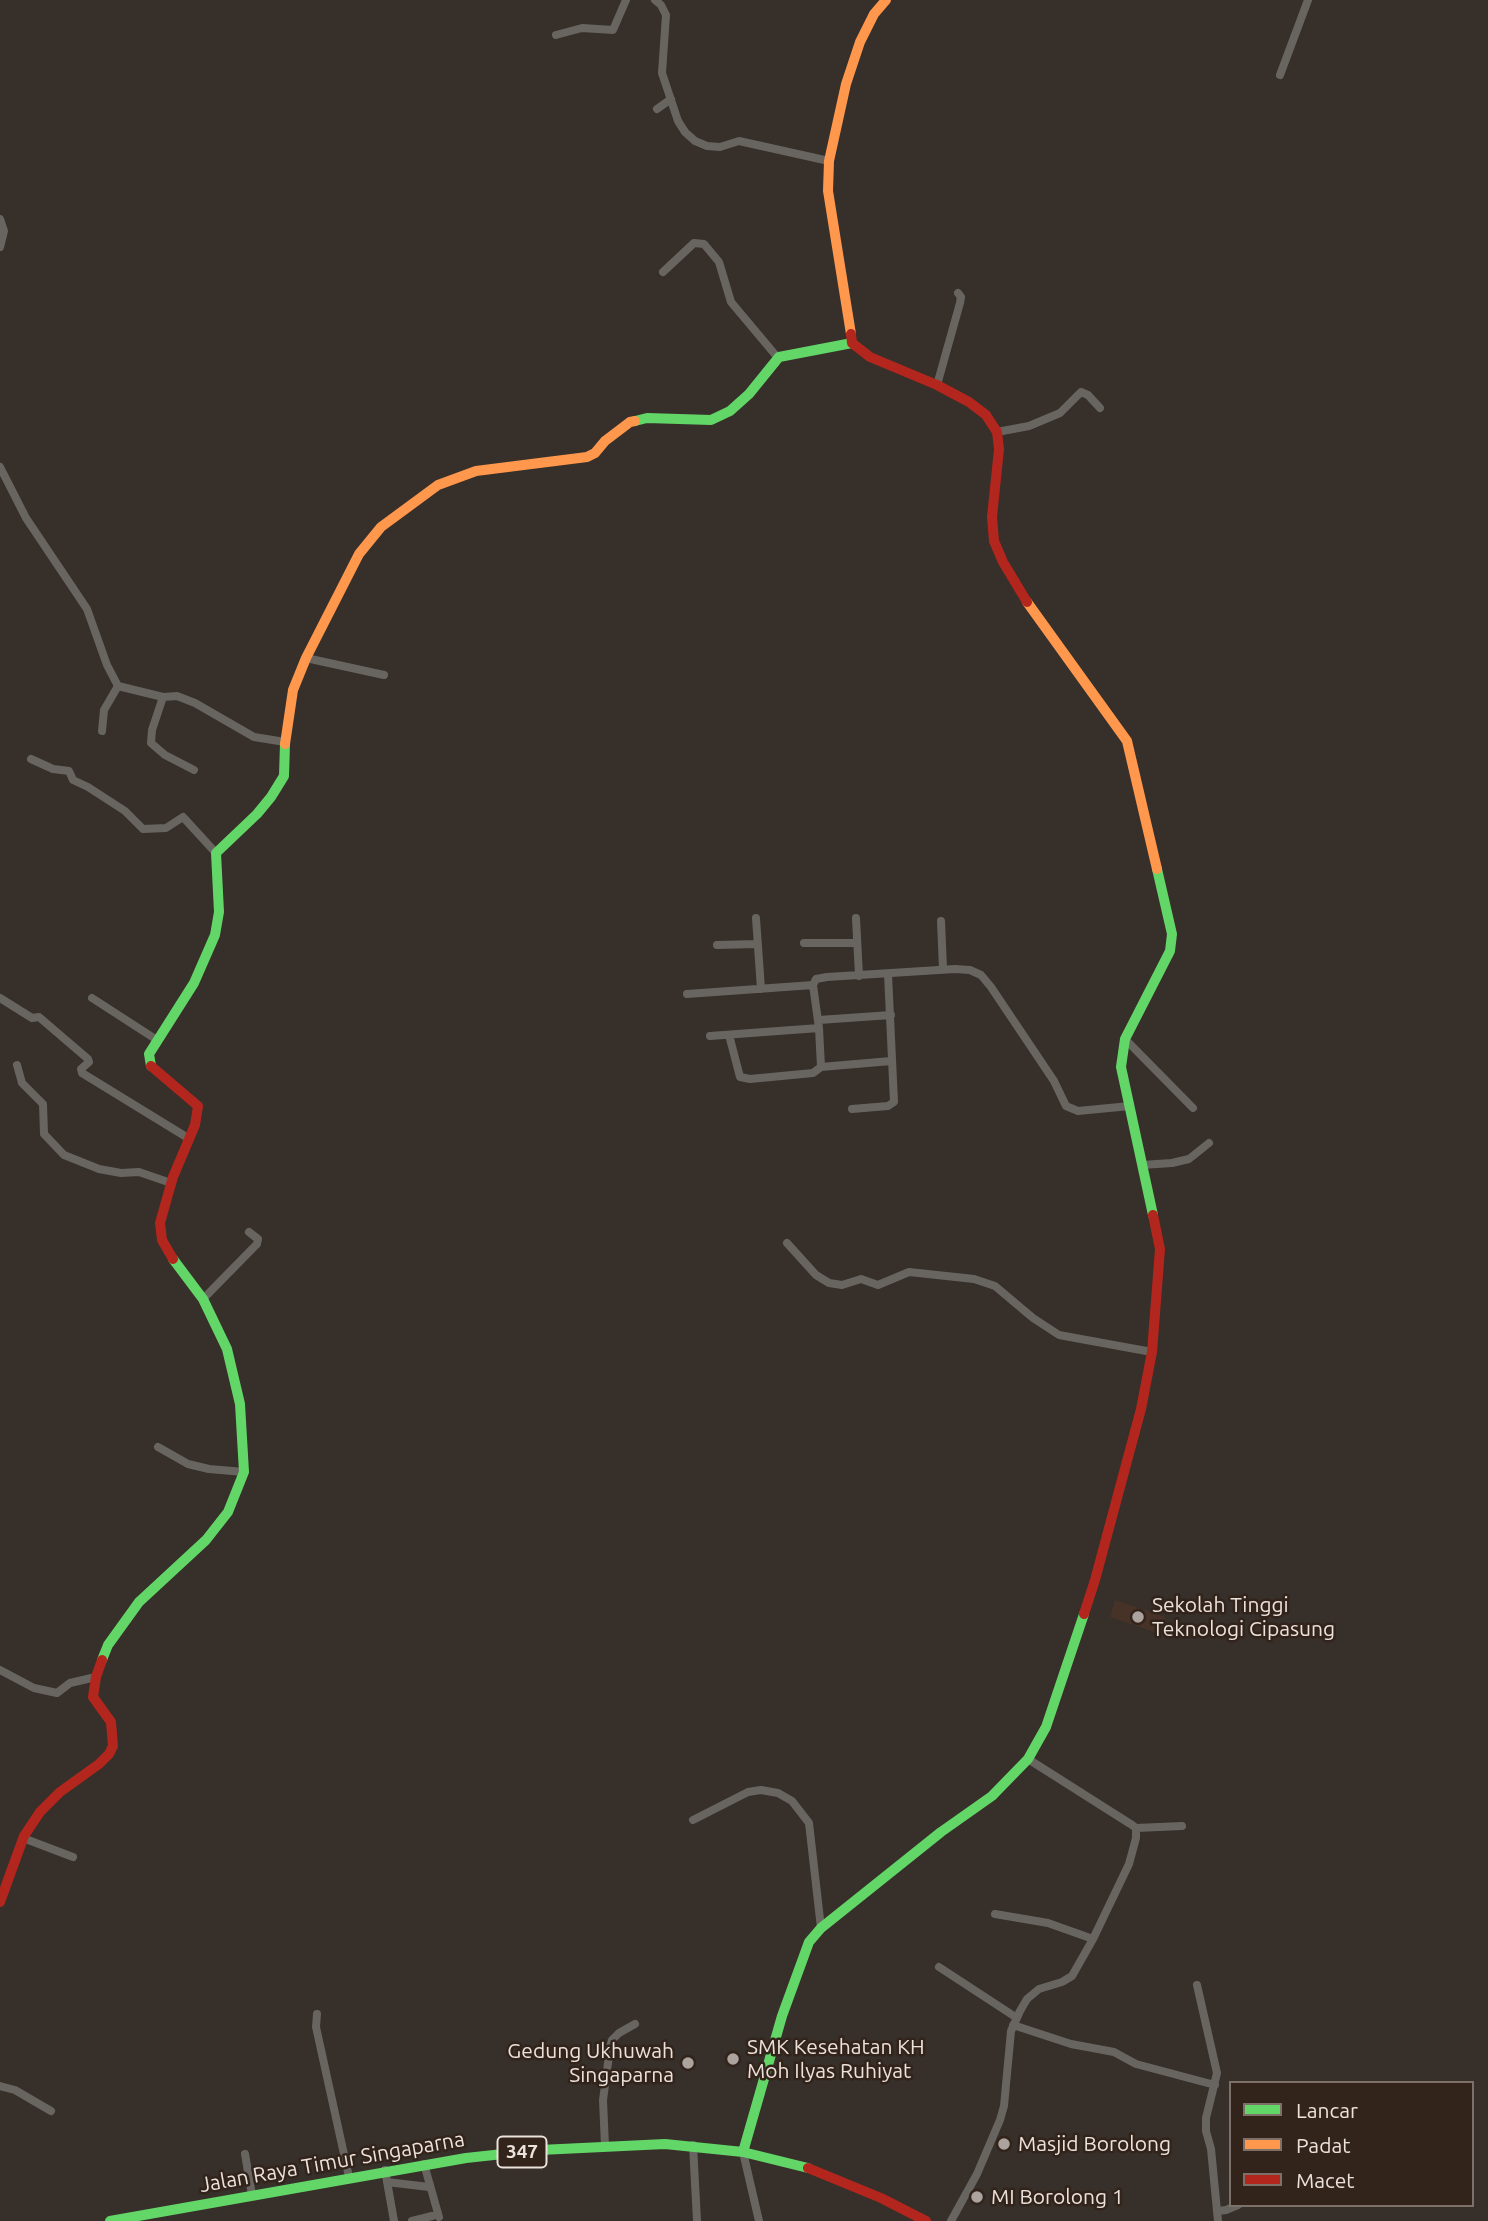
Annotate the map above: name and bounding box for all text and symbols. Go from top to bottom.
place label: Sekolah Tinggi Teknologi Cipasung [1152,1592,1335,1642]
marker: Sekolah Tinggi Teknologi Cipasung [1130,1609,1146,1625]
place label: SMK Kesehatan KH Moh Ilyas Ruhiyat [747,2034,925,2084]
place label: Gedung Ukhuwah Singaparna [507,2038,674,2088]
marker: SMK Kesehatan KH Moh Ilyas Ruhiyat [725,2051,741,2067]
marker: Gedung Ukhuwah Singaparna [680,2055,696,2071]
legend [1229,2081,1474,2207]
text: Lancar [1296,2098,1358,2122]
street label: Jalan Raya Timur Singaparna [198,2126,466,2198]
place label: Masjid Borolong [1018,2131,1171,2157]
text: Padat [1296,2133,1351,2157]
road number: 347 [498,2136,546,2168]
marker: Masjid Borolong [996,2136,1012,2152]
text: Macet [1296,2168,1355,2192]
place label: MI Borolong 1 [991,2184,1124,2210]
marker: MI Borolong 1 [969,2189,985,2205]

